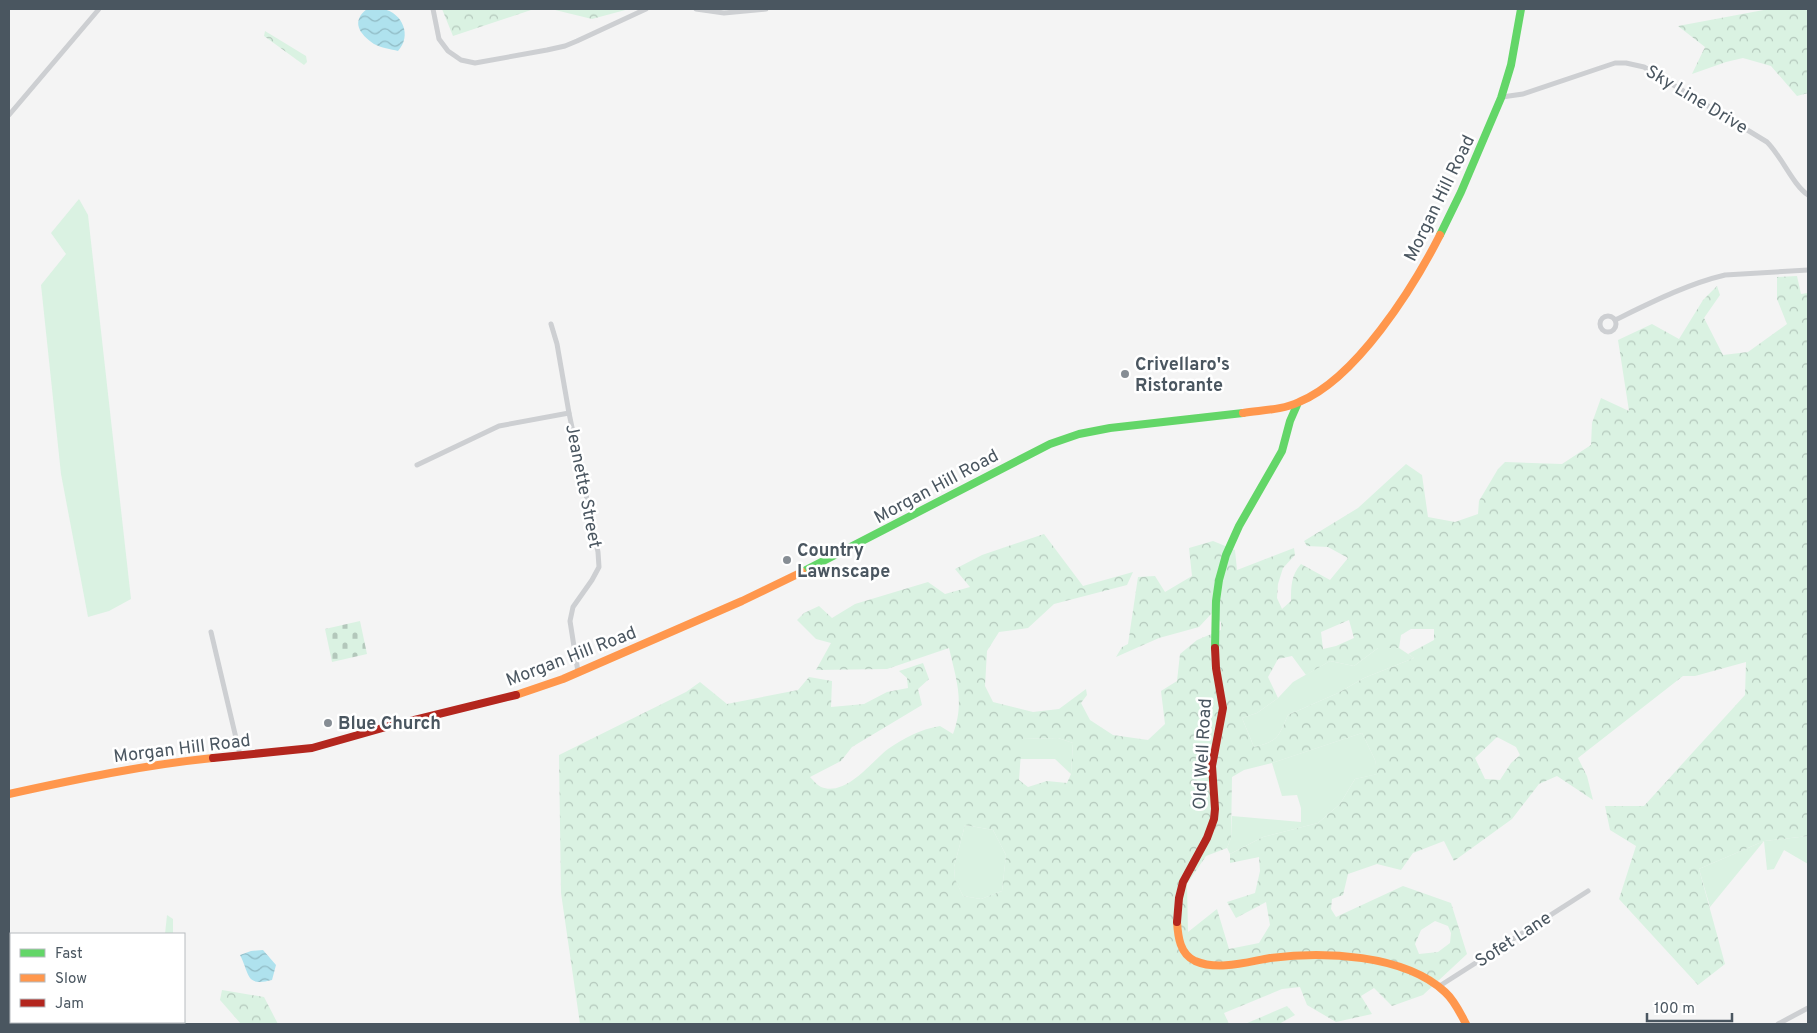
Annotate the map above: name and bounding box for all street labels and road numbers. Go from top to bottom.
street label: Sky Line Drive [1641,61,1752,140]
street label: Morgan Hill Road [1400,132,1481,266]
street label: Jeanette Street [559,422,606,550]
street label: Morgan Hill Road [870,445,1003,530]
street label: Morgan Hill Road [503,622,640,693]
street label: Old Well Road [1189,698,1218,810]
street label: Morgan Hill Road [112,730,252,769]
street label: Sofet Lane [1471,907,1556,973]

